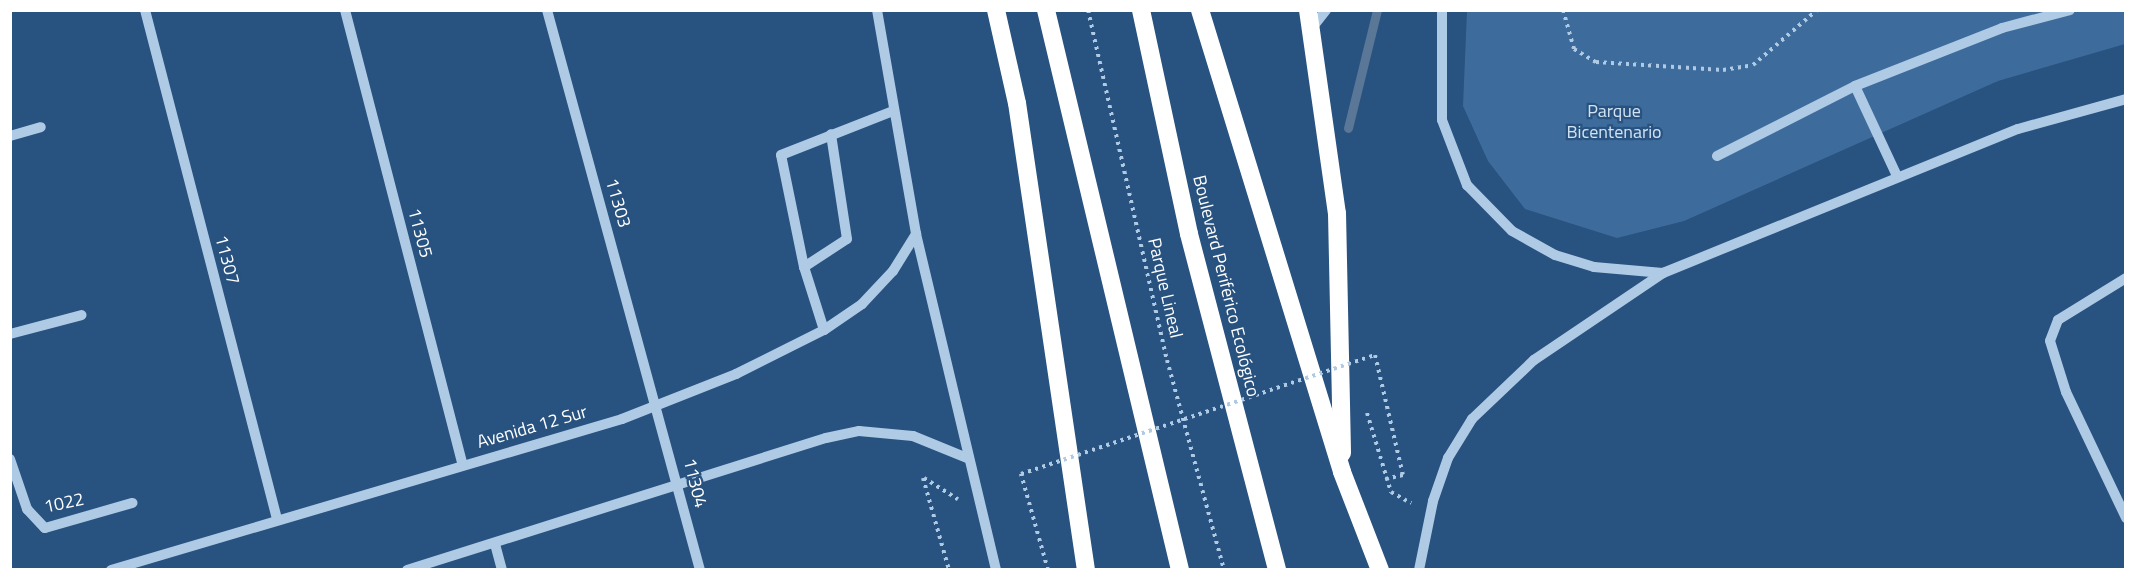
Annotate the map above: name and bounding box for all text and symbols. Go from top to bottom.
park label: Parque Bicentenario [1566,101,1662,144]
street label: Boulevard Periférico Ecológico [1188,173,1264,399]
street label: 11303 [601,176,635,230]
street label: 11305 [403,206,437,260]
street label: 11307 [210,233,244,287]
street label: Parque Lineal [1143,236,1187,340]
street label: Avenida 12 Sur [474,401,590,453]
street label: 11304 [678,456,712,510]
street label: 1022 [42,488,86,518]

